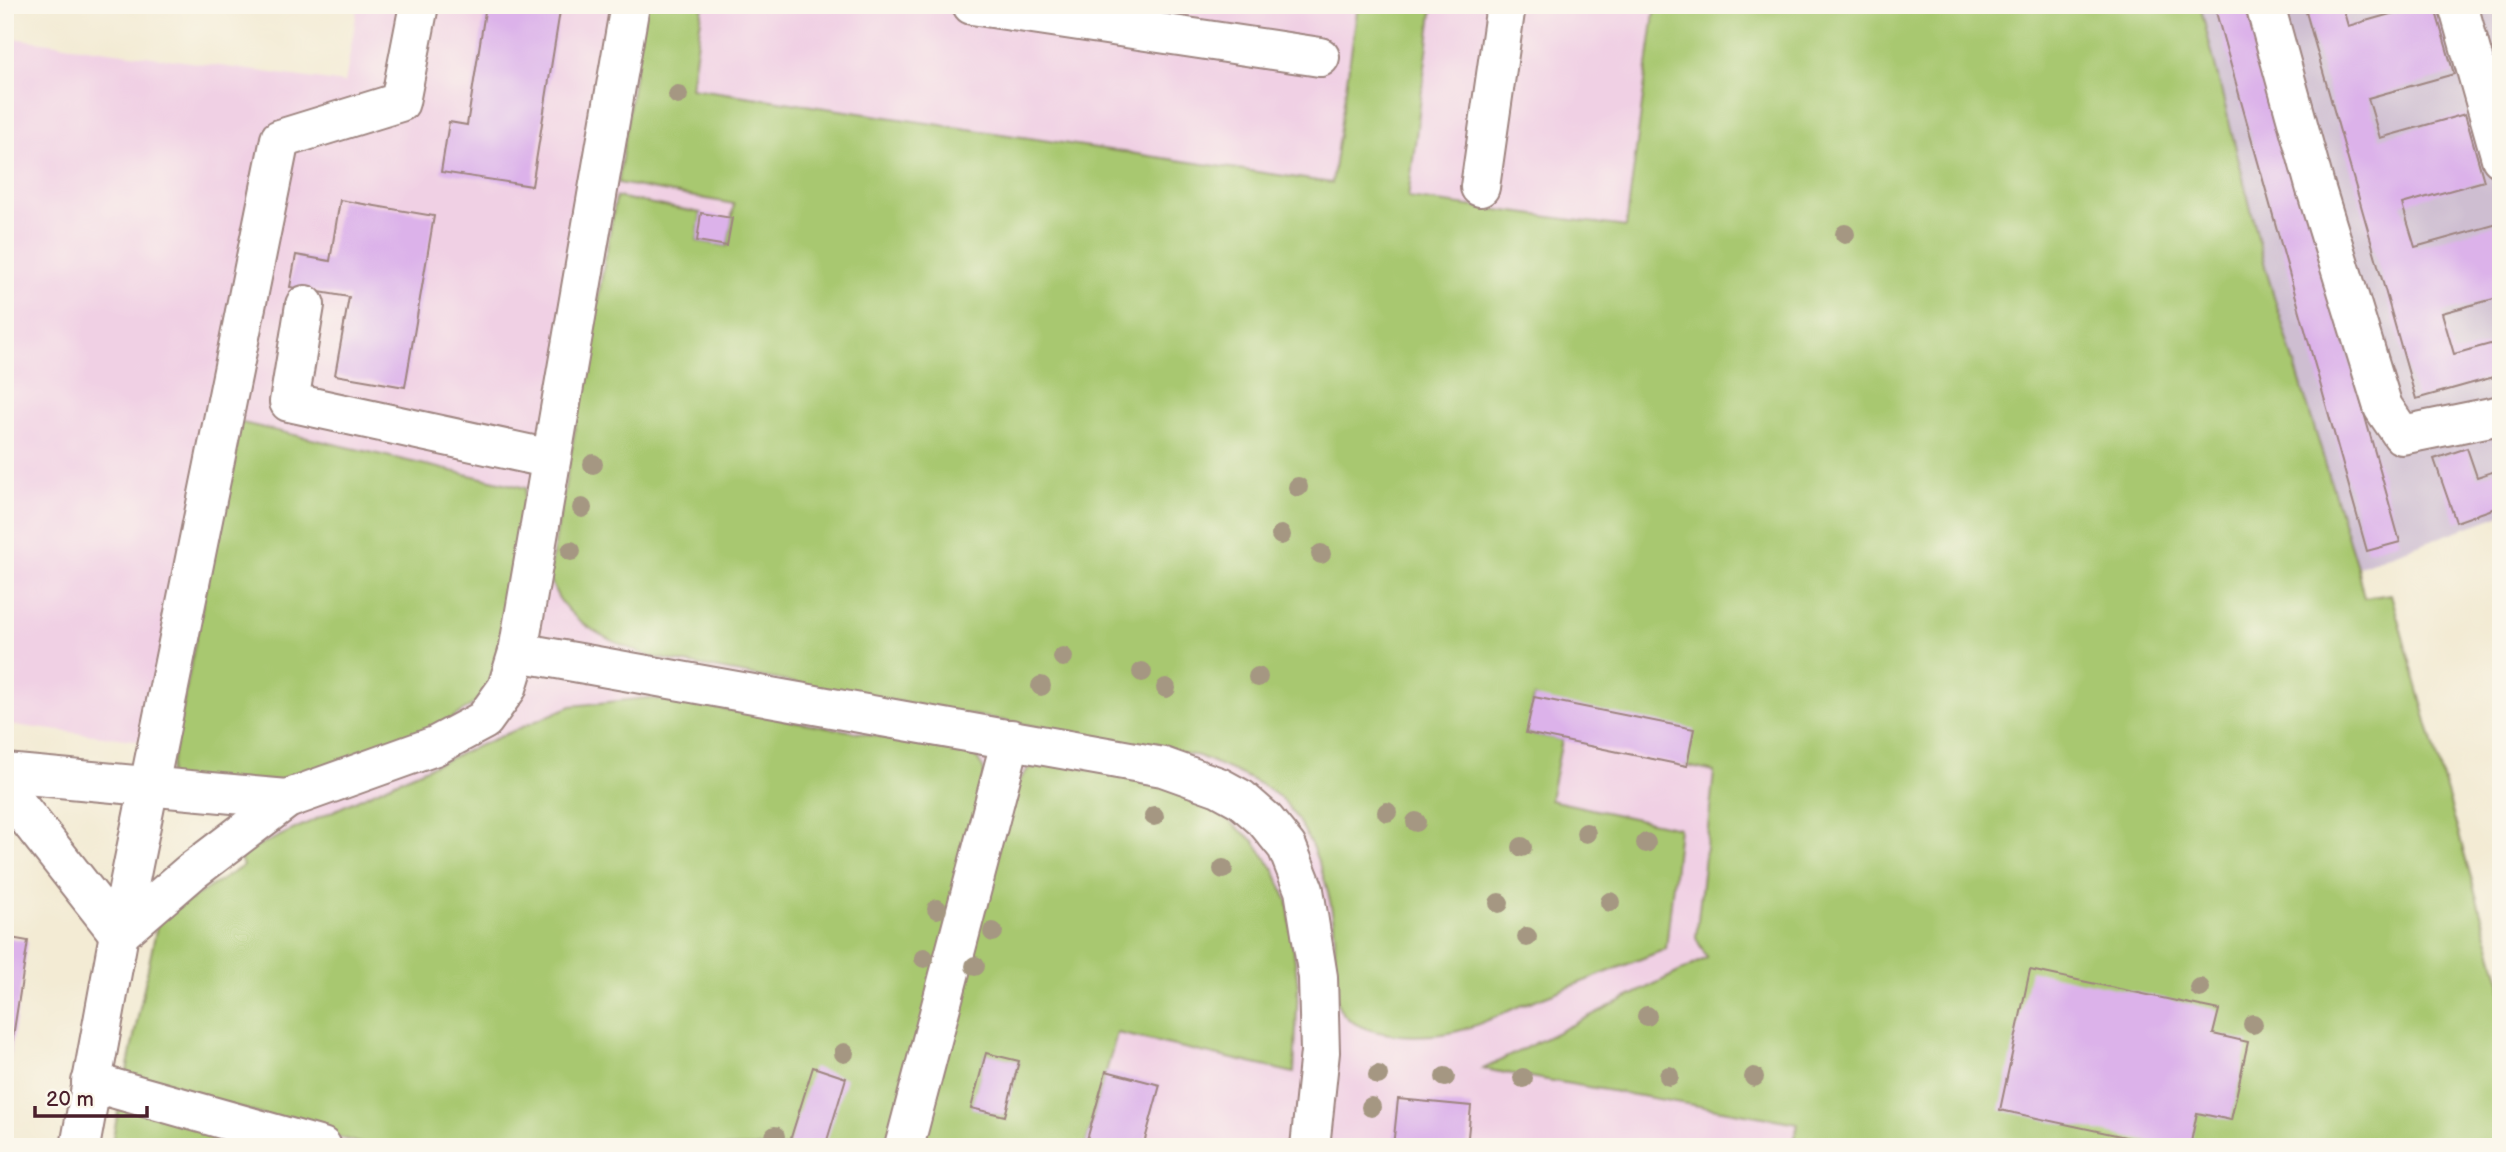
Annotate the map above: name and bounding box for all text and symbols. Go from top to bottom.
scale bar [35,1075,147,1119]
text: 20 m [46,1087,94,1112]

